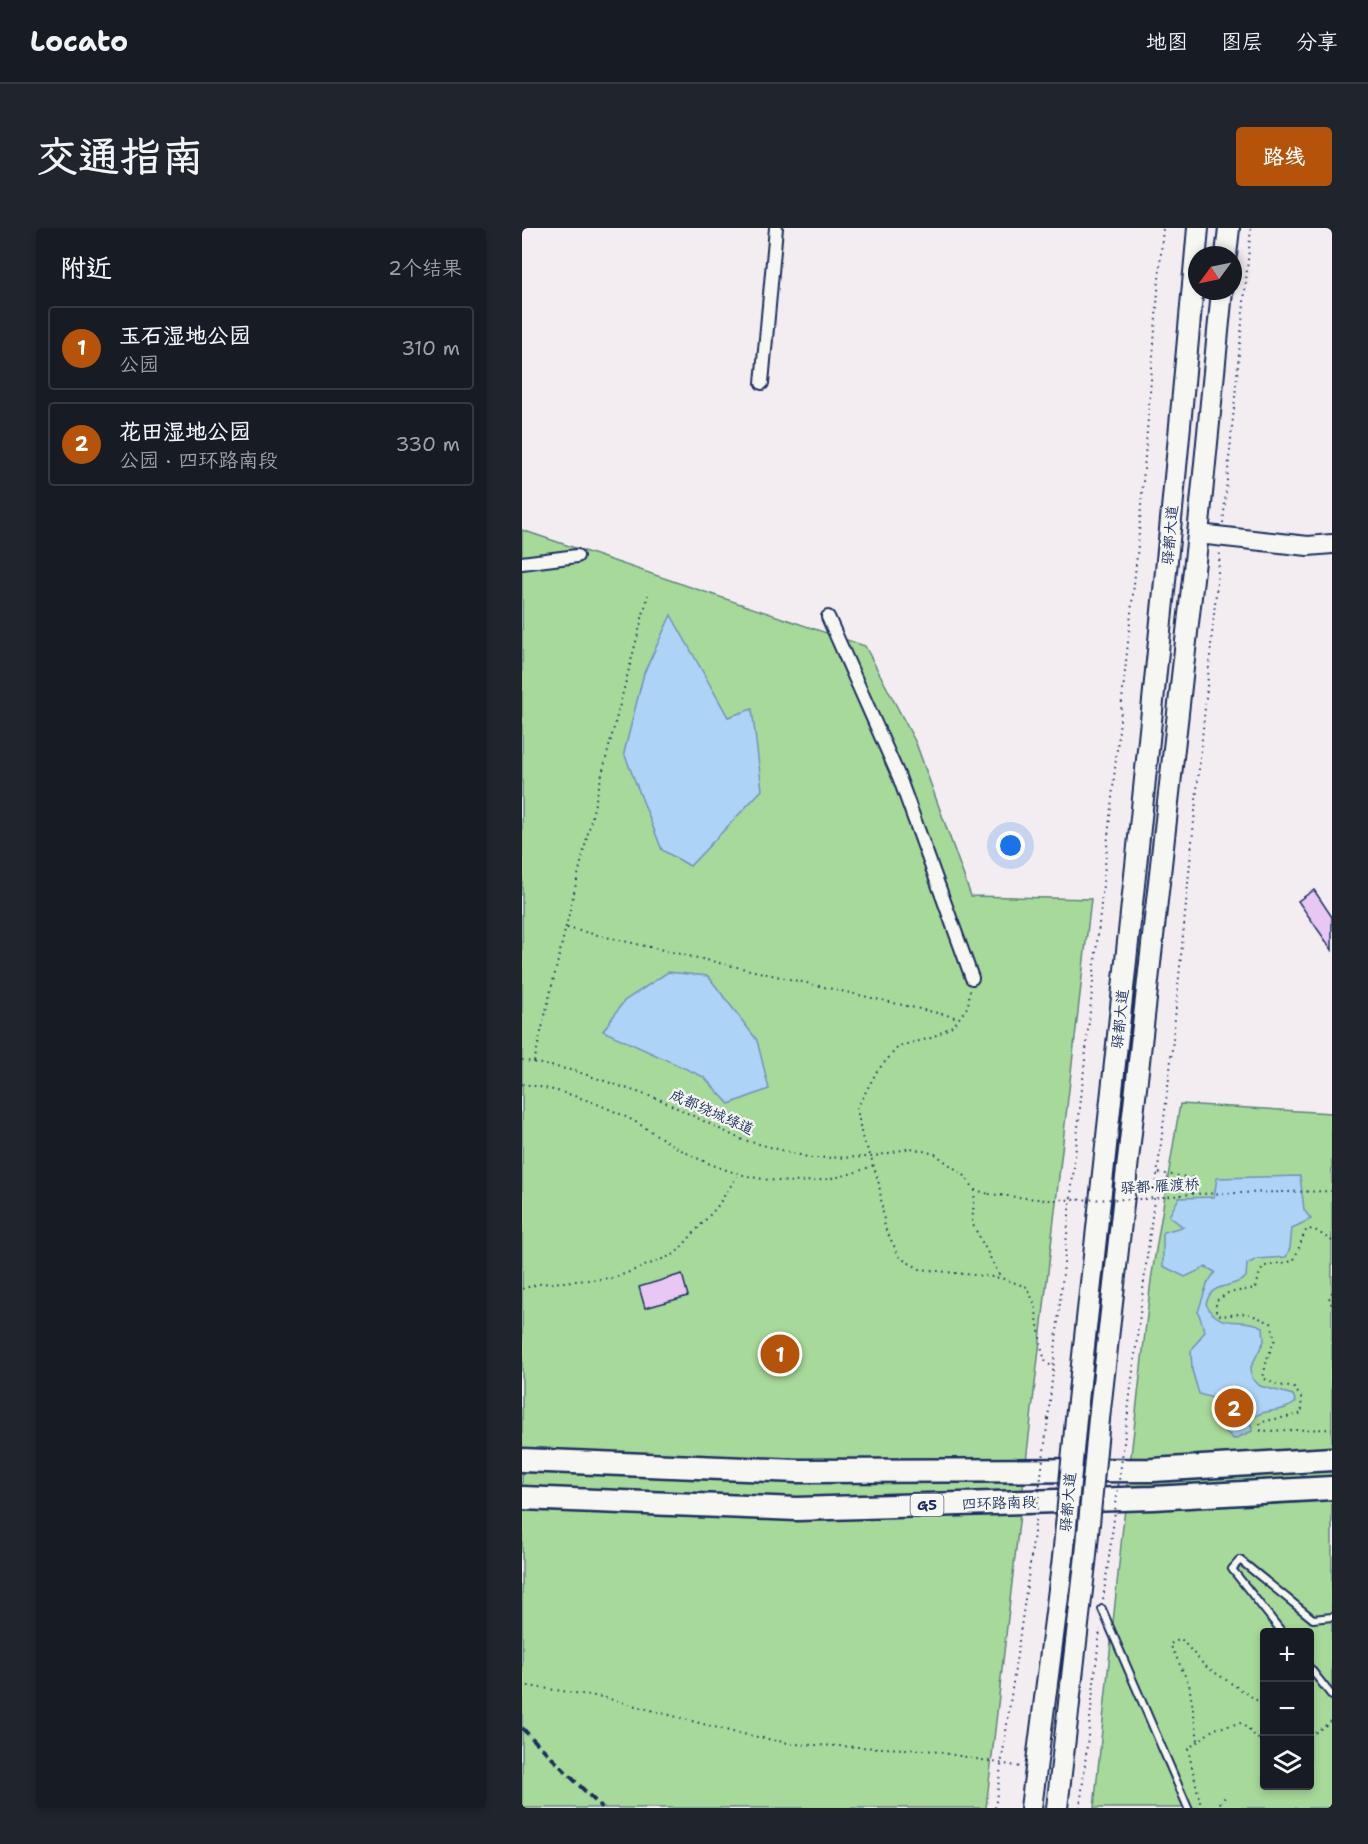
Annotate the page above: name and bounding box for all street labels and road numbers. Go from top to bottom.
street label: 驿都大道 [1157,504,1183,566]
street label: 驿都大道 [1107,988,1133,1050]
street label: 成都绕城绿道 [667,1085,757,1139]
street label: 驿都·雁渡桥 [1120,1174,1200,1198]
street label: 驿都大道 [1055,1471,1081,1533]
street label: 四环路南段 [961,1492,1037,1514]
road number: G5 [910,1494,944,1516]

